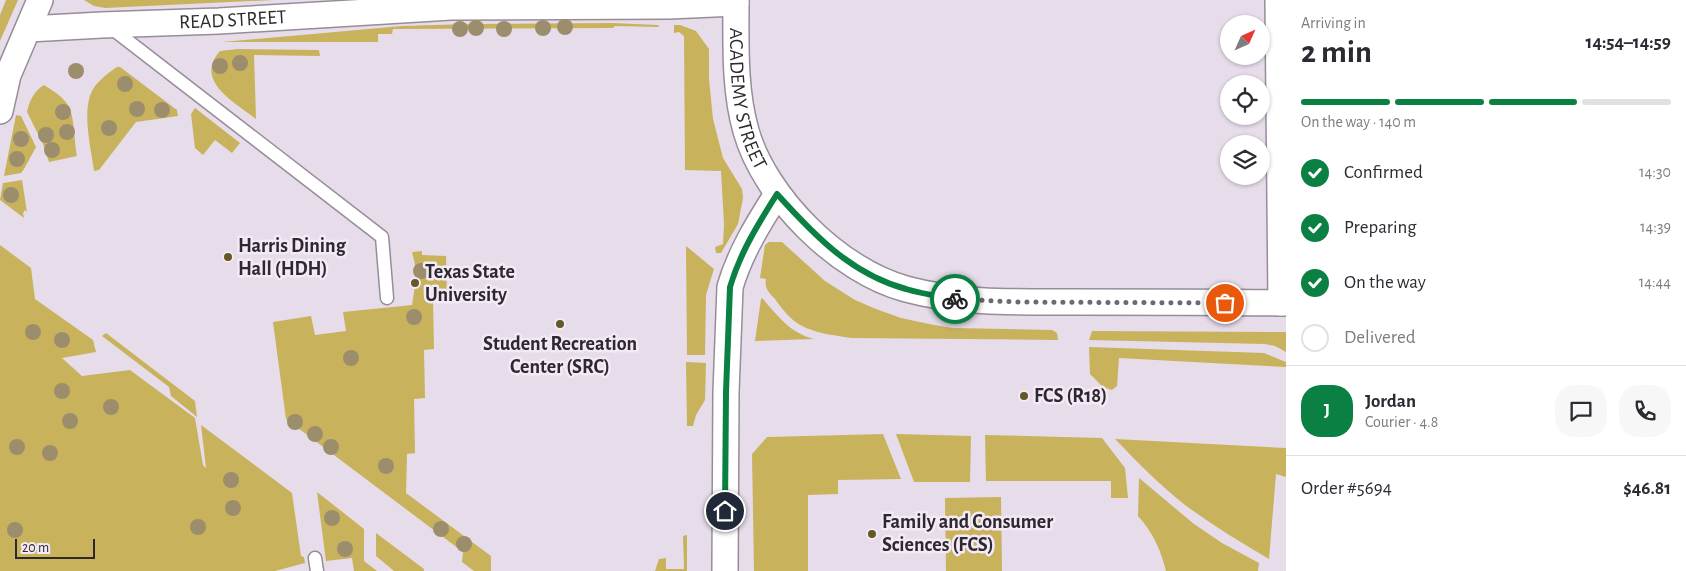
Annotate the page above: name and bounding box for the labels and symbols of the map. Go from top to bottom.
street label: READ STREET [179,7,287,32]
north arrow [1220,15,1270,65]
street label: ACADEMY STREET [726,28,771,173]
place label: Harris Dining Hall (HDH) [238,236,347,279]
marker: Harris Dining Hall (HDH) [222,251,234,263]
place label: Texas State University [425,262,515,305]
courier [930,274,980,324]
marker: Texas State University [409,277,421,289]
pin [1204,282,1246,324]
marker: Student Recreation Center (SRC) [554,318,566,330]
place label: Student Recreation Center (SRC) [483,334,637,377]
place label: FCS (R18) [1034,386,1107,406]
marker: FCS (R18) [1018,390,1030,402]
pin [704,490,746,532]
place label: Family and Consumer Sciences (FCS) [882,512,1053,555]
marker: Family and Consumer Sciences (FCS) [866,528,878,540]
scale bar [15,536,95,559]

